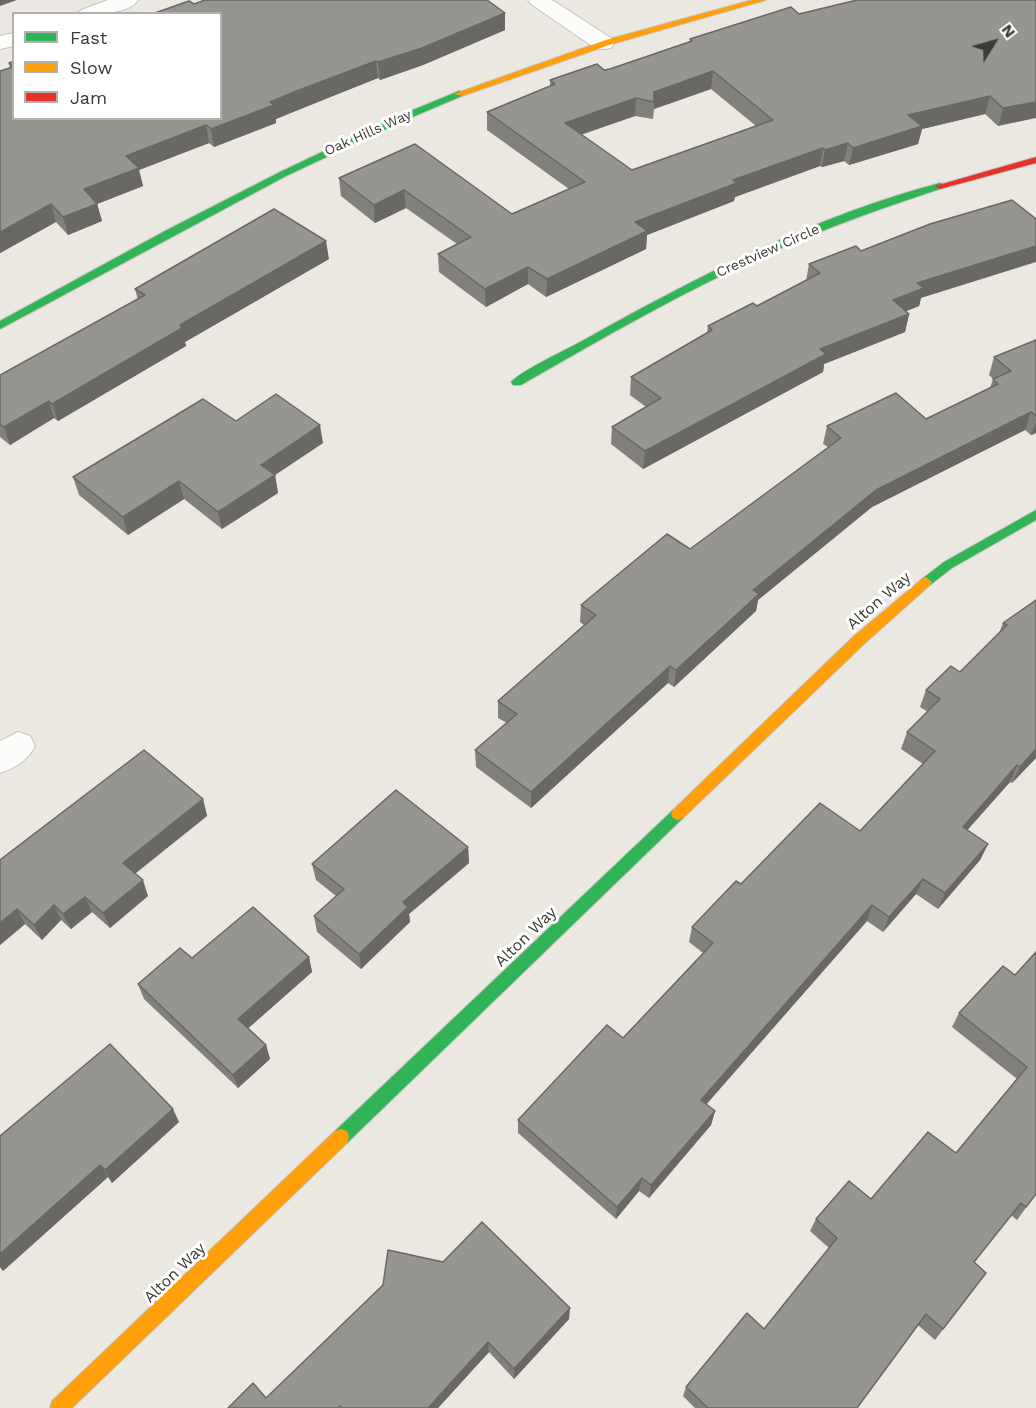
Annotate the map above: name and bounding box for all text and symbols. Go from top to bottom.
legend [12,12,222,120]
north arrow [964,12,1024,72]
text: N [998,20,1020,41]
text: Fast [70,27,107,48]
text: Slow [70,57,113,78]
text: Jam [70,87,107,108]
street label: Oak Hills Way [322,106,414,160]
street label: Crestview Circle [714,221,822,281]
street label: Alton Way [843,568,915,634]
street label: Alton Way [491,903,561,971]
street label: Alton Way [140,1239,210,1307]

